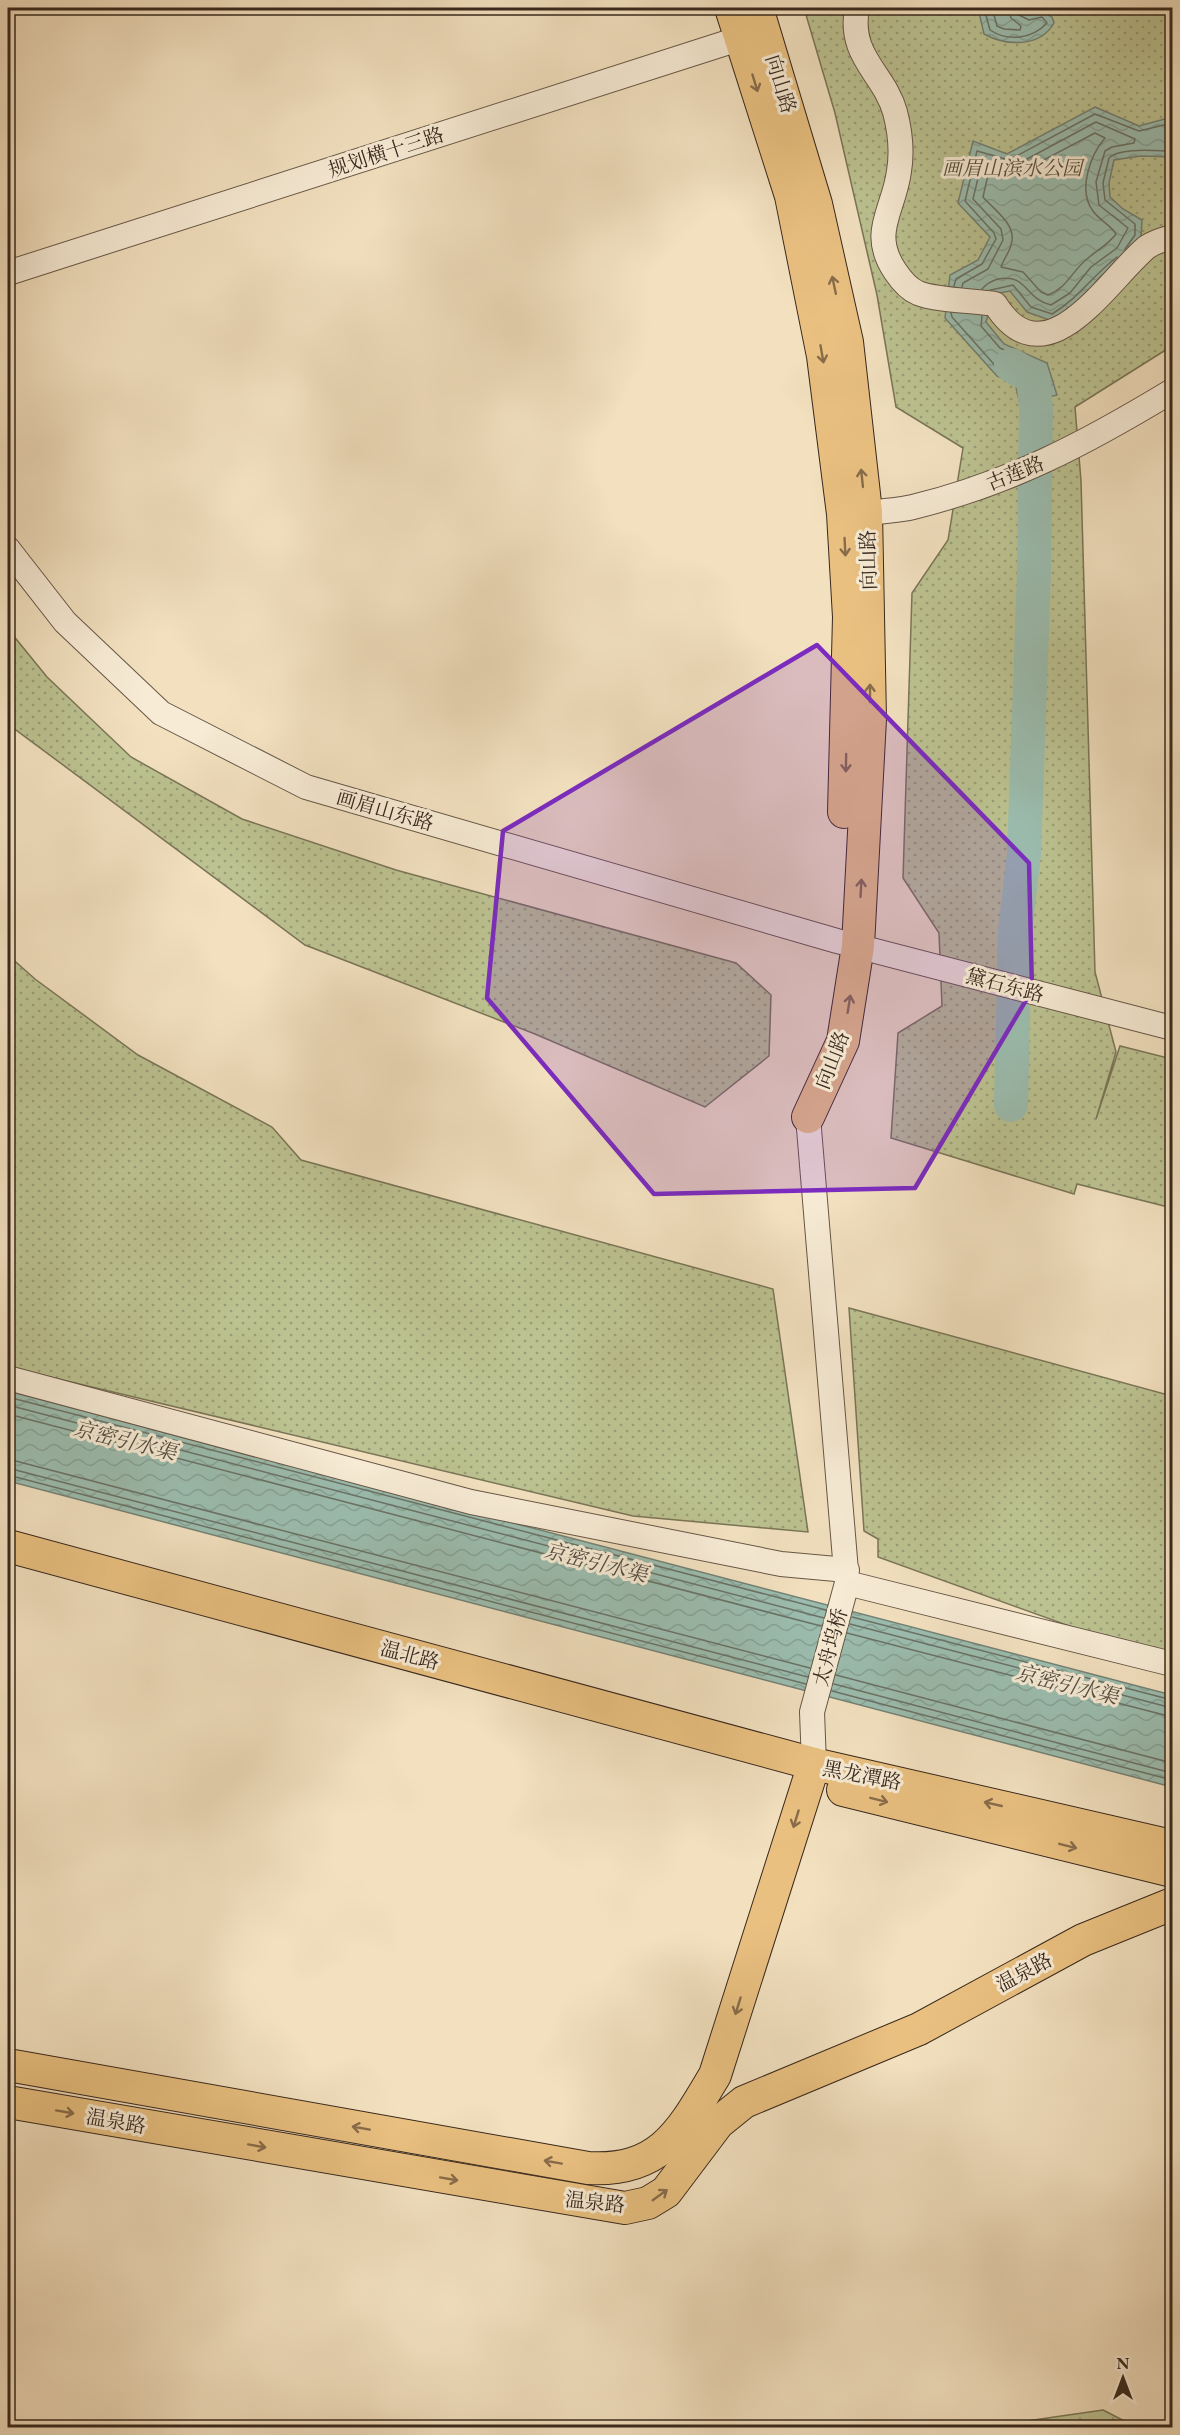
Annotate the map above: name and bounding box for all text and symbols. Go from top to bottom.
street label: 向山路 [760,52,802,116]
one-way arrow [751,73,762,92]
street label: 规划横十三路 [325,121,447,183]
park label: 画眉山滨水公园 [942,155,1085,181]
one-way arrow [828,276,840,295]
one-way arrow [817,343,828,363]
street label: 古莲路 [982,450,1048,496]
one-way arrow [856,468,867,488]
street label: 向山路 [854,530,882,590]
one-way arrow [839,537,850,557]
one-way arrow [864,684,876,704]
one-way arrow [840,753,852,773]
street label: 画眉山东路 [333,784,437,836]
one-way arrow [856,879,867,899]
street label: 黛石东路 [963,962,1047,1008]
one-way arrow [843,995,854,1014]
street label: 向山路 [809,1027,855,1093]
water label: 京密引水渠 [71,1414,182,1467]
water label: 京密引水渠 [542,1536,653,1589]
street label: 太舟坞桥 [807,1605,853,1689]
street label: 温北路 [378,1635,442,1675]
water label: 京密引水渠 [1013,1658,1124,1711]
street label: 黑龙潭路 [820,1755,904,1795]
one-way arrow [869,1794,888,1806]
one-way arrow [984,1798,1003,1810]
one-way arrow [790,1809,801,1828]
one-way arrow [1058,1841,1077,1853]
street label: 温泉路 [991,1946,1057,1998]
one-way arrow [732,1996,743,2015]
street label: 温泉路 [84,2103,148,2139]
one-way arrow [55,2107,74,2118]
one-way arrow [352,2122,372,2133]
one-way arrow [247,2141,267,2152]
one-way arrow [544,2156,564,2167]
one-way arrow [439,2174,459,2185]
street label: 温泉路 [564,2186,626,2218]
one-way arrow [652,2189,668,2202]
north arrow [1093,2348,1153,2408]
text: N [1117,2353,1130,2374]

